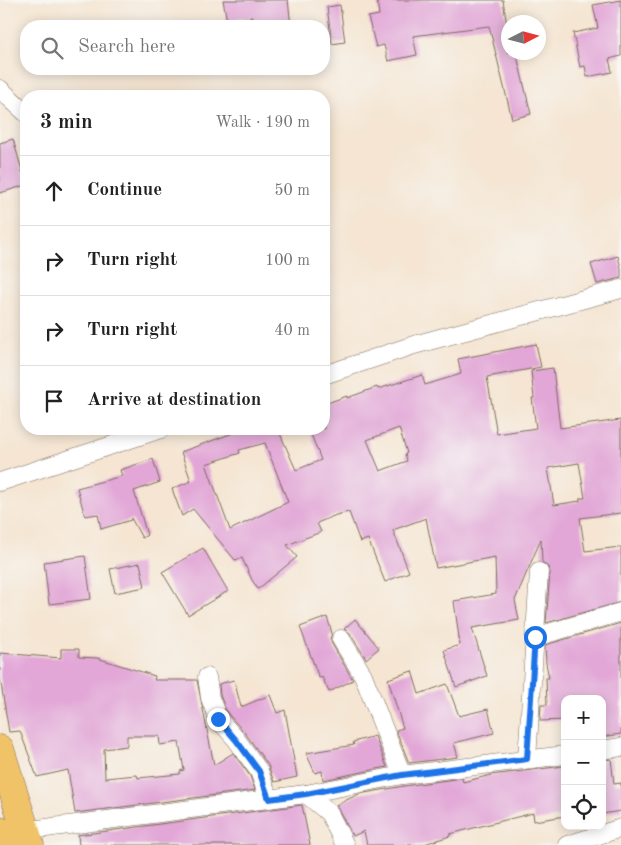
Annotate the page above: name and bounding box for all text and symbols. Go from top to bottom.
north arrow [501,15,546,60]
search box [20,20,330,75]
icon: search [38,34,66,62]
text: Search here [78,38,175,57]
text: 3 min [40,112,93,133]
text: Walk · 190 m [215,115,310,131]
icon: ahead [40,177,68,205]
text: Continue [87,181,162,200]
text: 50 m [274,183,310,199]
icon: right [40,247,68,275]
text: Turn right [87,251,177,270]
text: 100 m [265,253,310,269]
icon: right [40,317,68,345]
text: Turn right [87,321,177,340]
text: 40 m [274,323,310,339]
icon: arrive [40,387,68,415]
text: Arrive at destination [87,391,261,410]
route start [524,626,547,649]
map controls [561,695,606,830]
button: + [561,695,606,740]
route end [207,708,230,731]
button: − [561,740,606,785]
button: locate [561,785,606,830]

